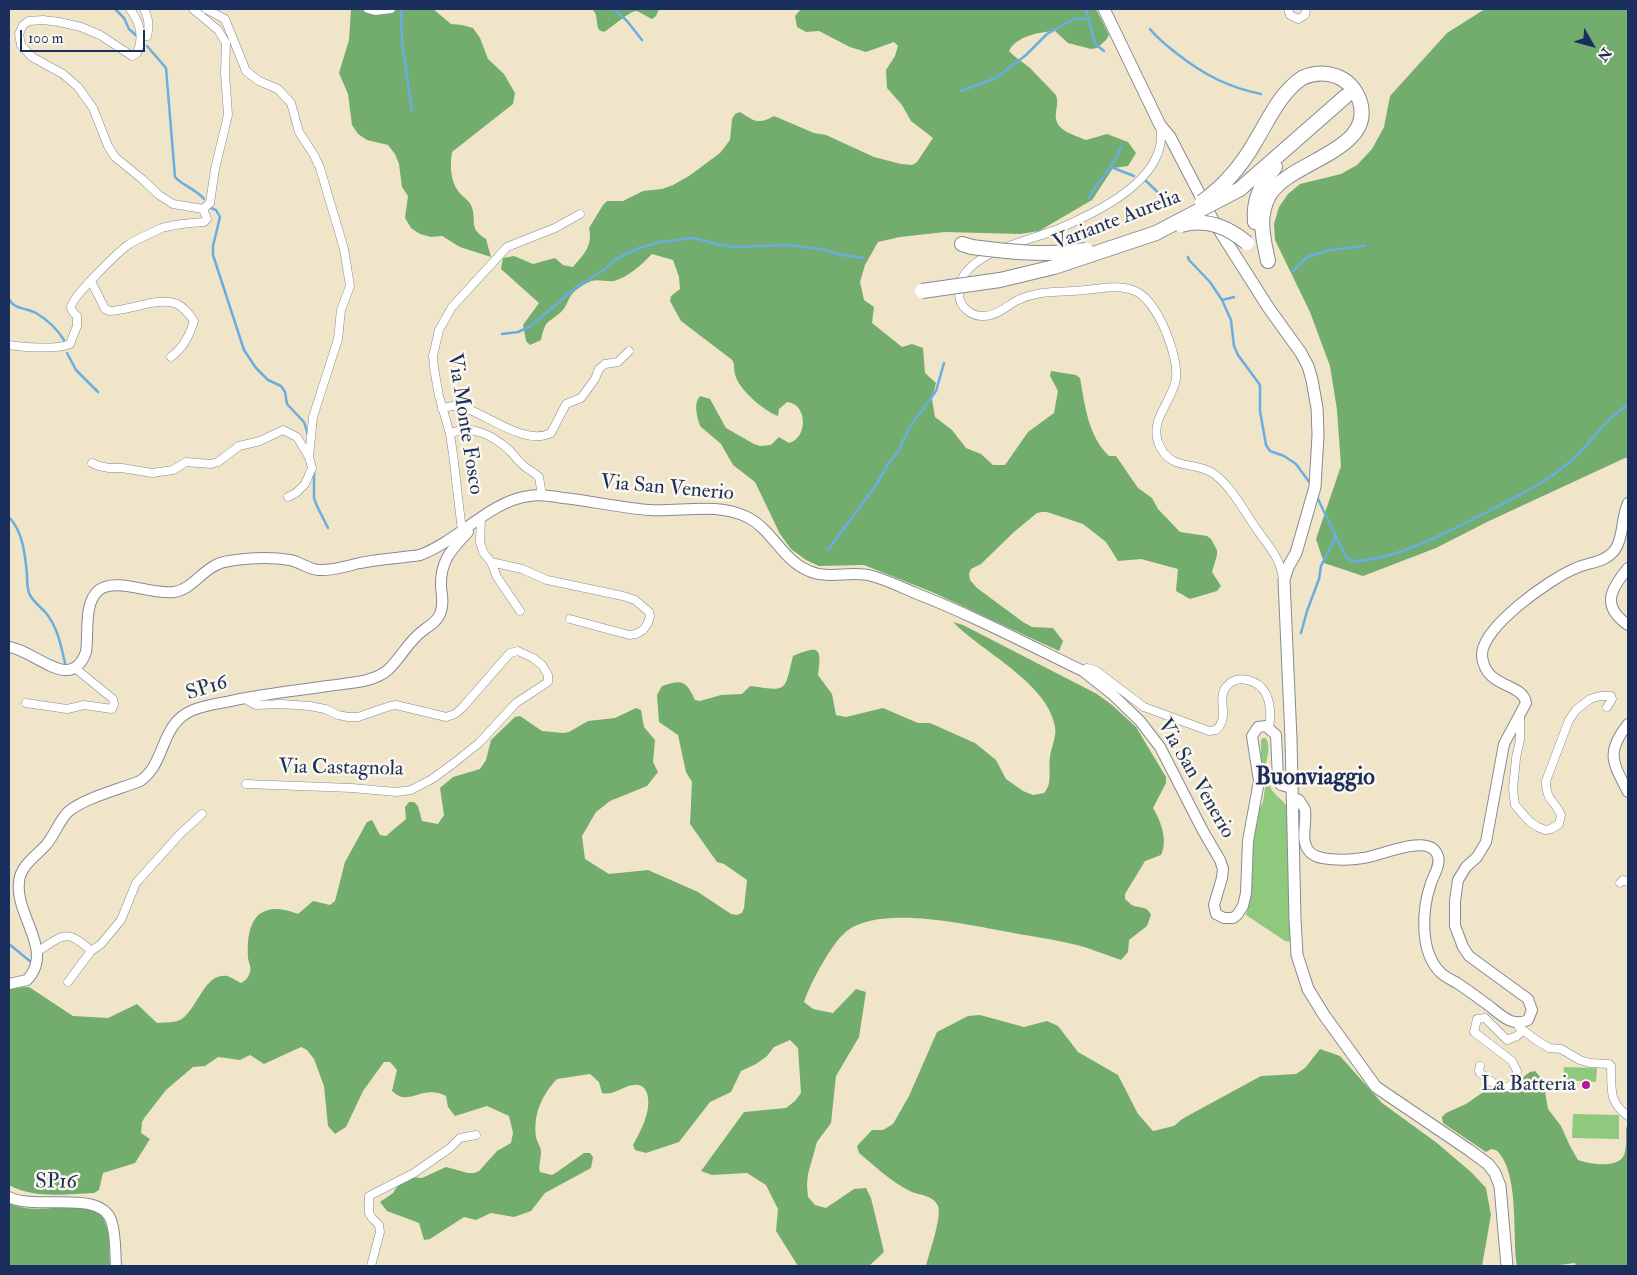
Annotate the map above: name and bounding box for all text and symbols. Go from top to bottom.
scale bar [22,20,148,52]
north arrow [1567,20,1617,70]
text: 100 m [28,29,63,48]
text: N [1594,44,1615,65]
street label: Variante Aurelia [1050,185,1184,257]
street label: Via Monte Fosco [440,352,488,496]
street label: Via San Venerio [599,471,735,507]
street label: SP16 [183,671,231,707]
street label: Via San Venerio [1151,715,1239,843]
street label: Via Castagnola [278,755,404,783]
district label: Buonviaggio [1255,765,1375,793]
place label: La Batteria [1481,1072,1576,1098]
marker: La Batteria [1580,1079,1592,1091]
street label: SP16 [35,1170,77,1196]

